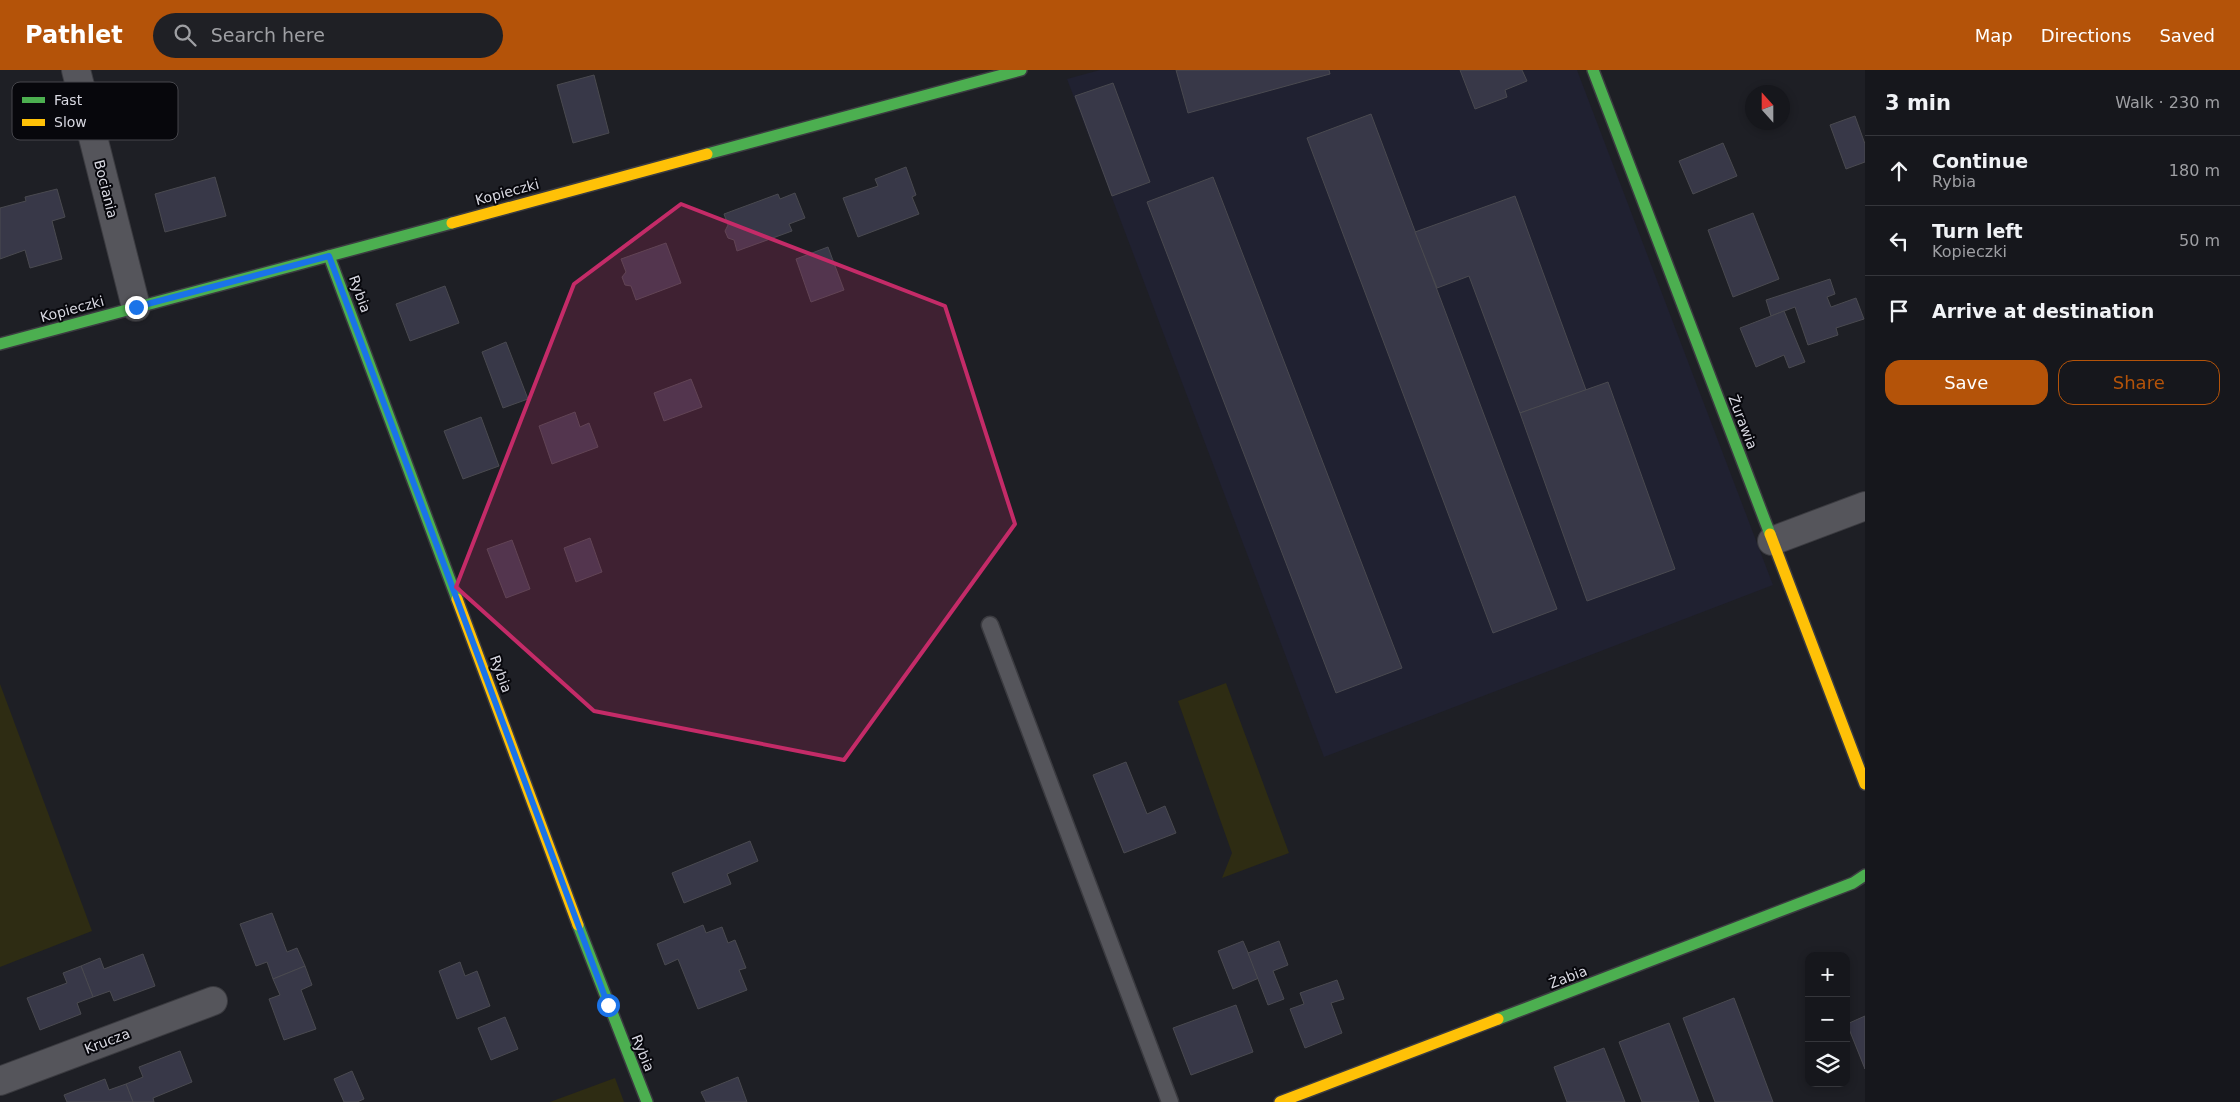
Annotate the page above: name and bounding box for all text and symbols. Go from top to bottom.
search box [153,13,503,58]
text: Pathlet [25,21,123,49]
icon: search [171,21,199,49]
text: Search here [211,24,325,46]
text: Map [1975,25,2013,46]
text: Directions [2041,25,2131,46]
text: Saved [2159,25,2215,46]
legend [12,82,178,140]
north arrow [1745,85,1790,130]
text: 3 min [1885,91,1951,115]
text: Fast [54,92,83,108]
text: Walk · 230 m [2115,93,2220,112]
text: Slow [54,114,87,130]
text: Continue [1932,150,2028,172]
icon: ahead [1885,157,1913,185]
street label: Bociania [91,158,121,220]
text: 180 m [2169,161,2220,180]
text: Rybia [1932,172,1976,191]
street label: Kopieczki [473,176,541,208]
text: Turn left [1932,220,2023,242]
icon: left [1885,227,1913,255]
text: 50 m [2179,231,2220,250]
text: Kopieczki [1932,242,2007,261]
street label: Rybia [346,273,374,315]
street label: Kopieczki [38,293,106,325]
route end [125,296,148,319]
icon: arrive [1885,297,1913,325]
text: Arrive at destination [1932,300,2154,322]
button: Save [1885,360,2048,405]
button: Share [2058,360,2220,405]
street label: Żurawia [1725,392,1762,451]
street label: Rybia [487,653,515,695]
map controls [1805,952,1850,1087]
button: + [1805,952,1850,997]
street label: Żabia [1546,962,1589,992]
route start [597,994,620,1017]
button: − [1805,997,1850,1042]
street label: Krucza [82,1025,132,1057]
street label: Rybia [628,1032,658,1074]
button: layers [1805,1042,1850,1087]

